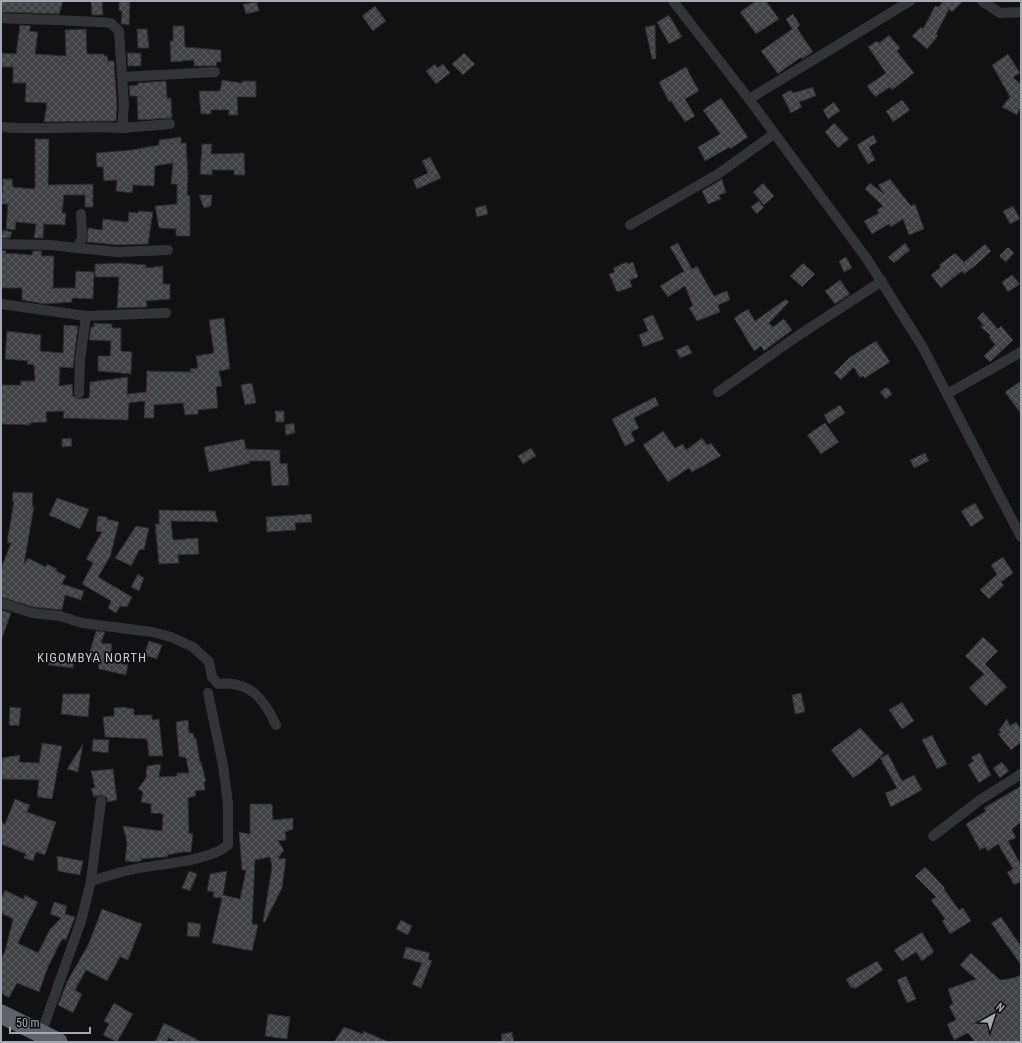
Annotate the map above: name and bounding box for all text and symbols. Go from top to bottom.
district label: KIGOMBYA NORTH [37,650,147,665]
north arrow [974,995,1014,1035]
text: N [993,1000,1007,1015]
scale bar [10,1009,90,1035]
text: 50 m [16,1016,40,1030]

